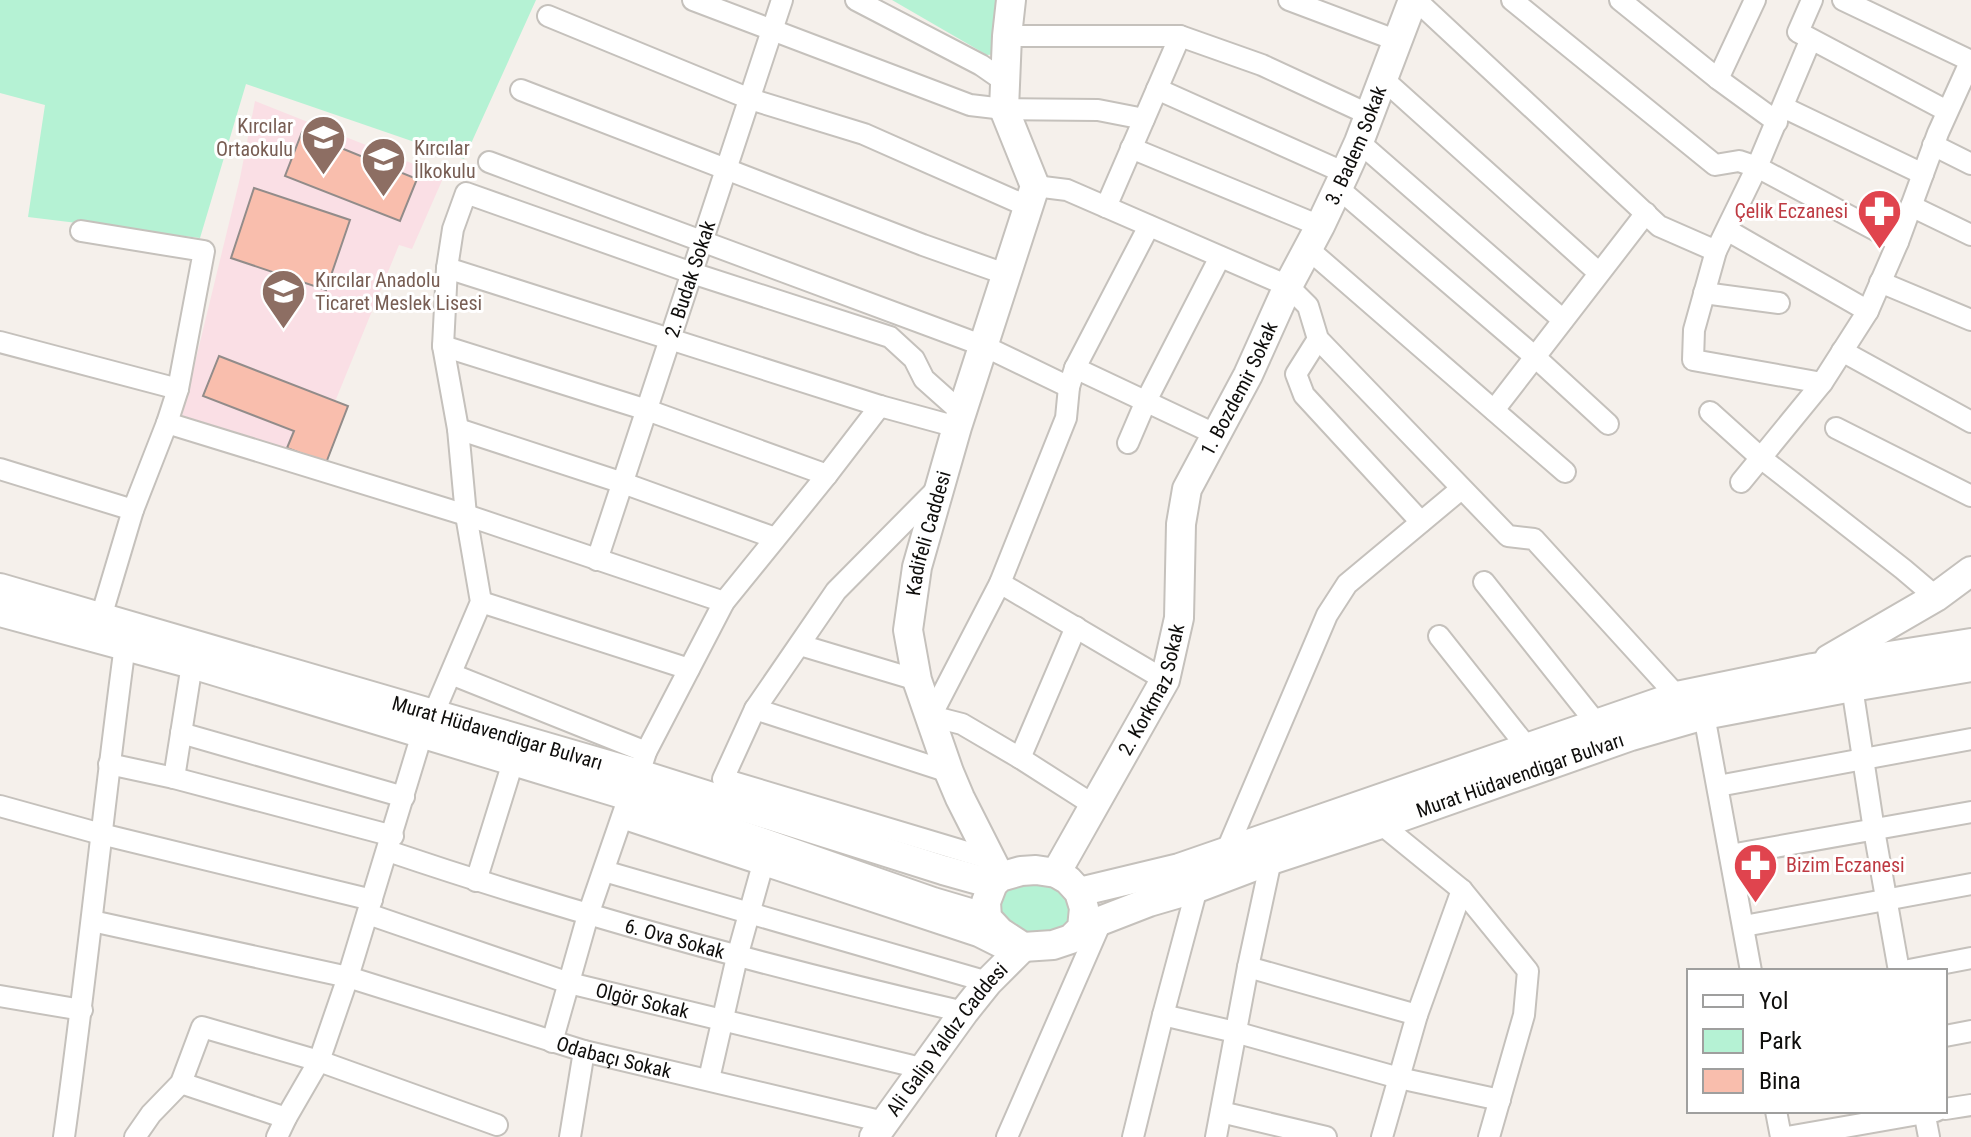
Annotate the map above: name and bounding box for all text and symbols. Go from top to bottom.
street label: 3. Badem Sokak [1320,82,1391,209]
school or university icon: Kırcılar Ortaokulu [300,113,348,176]
place label: Kırcılar Ortaokulu [216,114,293,161]
school or university icon: Kırcılar İlkokulu [359,135,407,198]
place label: Kırcılar İlkokulu [414,136,476,183]
pharmacy icon: Çelik Eczanesi [1855,187,1903,250]
place label: Çelik Eczanesi [1734,199,1848,223]
street label: 2. Budak Sokak [659,217,720,340]
school or university icon: Kırcılar Anadolu Ticaret Meslek Lisesi [260,267,308,330]
place label: Kırcılar Anadolu Ticaret Meslek Lisesi [315,268,482,315]
street label: 1. Bozdemir Sokak [1195,318,1282,460]
street label: Kadifeli Caddesi [901,468,956,597]
street label: 2. Korkmaz Sokak [1113,622,1189,759]
street label: Murat Hüdavendigar Bulvarı [389,691,605,775]
street label: Murat Hüdavendigar Bulvarı [1413,728,1627,823]
pharmacy icon: Bizim Eczanesi [1731,841,1779,904]
place label: Bizim Eczanesi [1786,853,1905,877]
street label: 6. Ova Sokak [622,913,727,964]
street label: Ali Galip Yaldız Caddesi [881,957,1013,1121]
legend [1687,969,1947,1113]
street label: Olgör Sokak [593,978,692,1024]
text: Yol [1759,987,1788,1015]
text: Park [1759,1027,1802,1055]
street label: Odabaçı Sokak [554,1031,674,1083]
text: Bina [1759,1067,1801,1095]

